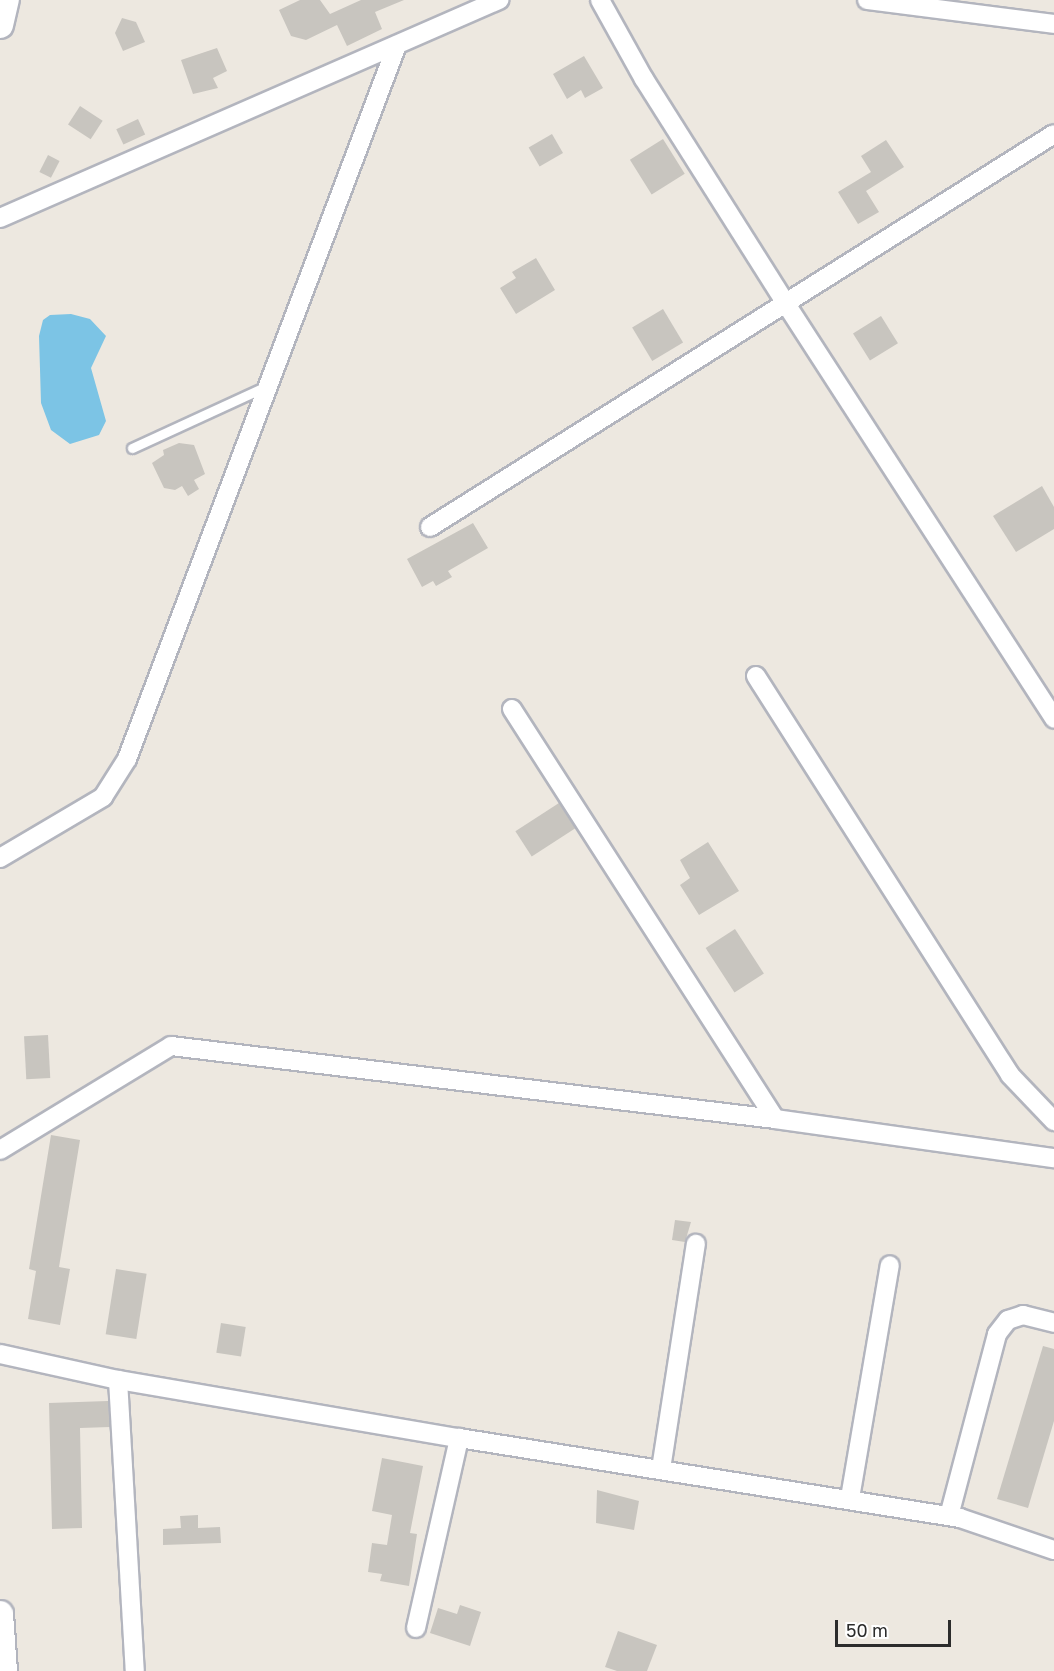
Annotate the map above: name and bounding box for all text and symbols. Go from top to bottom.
scale bar [838,1608,954,1646]
text: 50 m [846,1619,888,1641]

